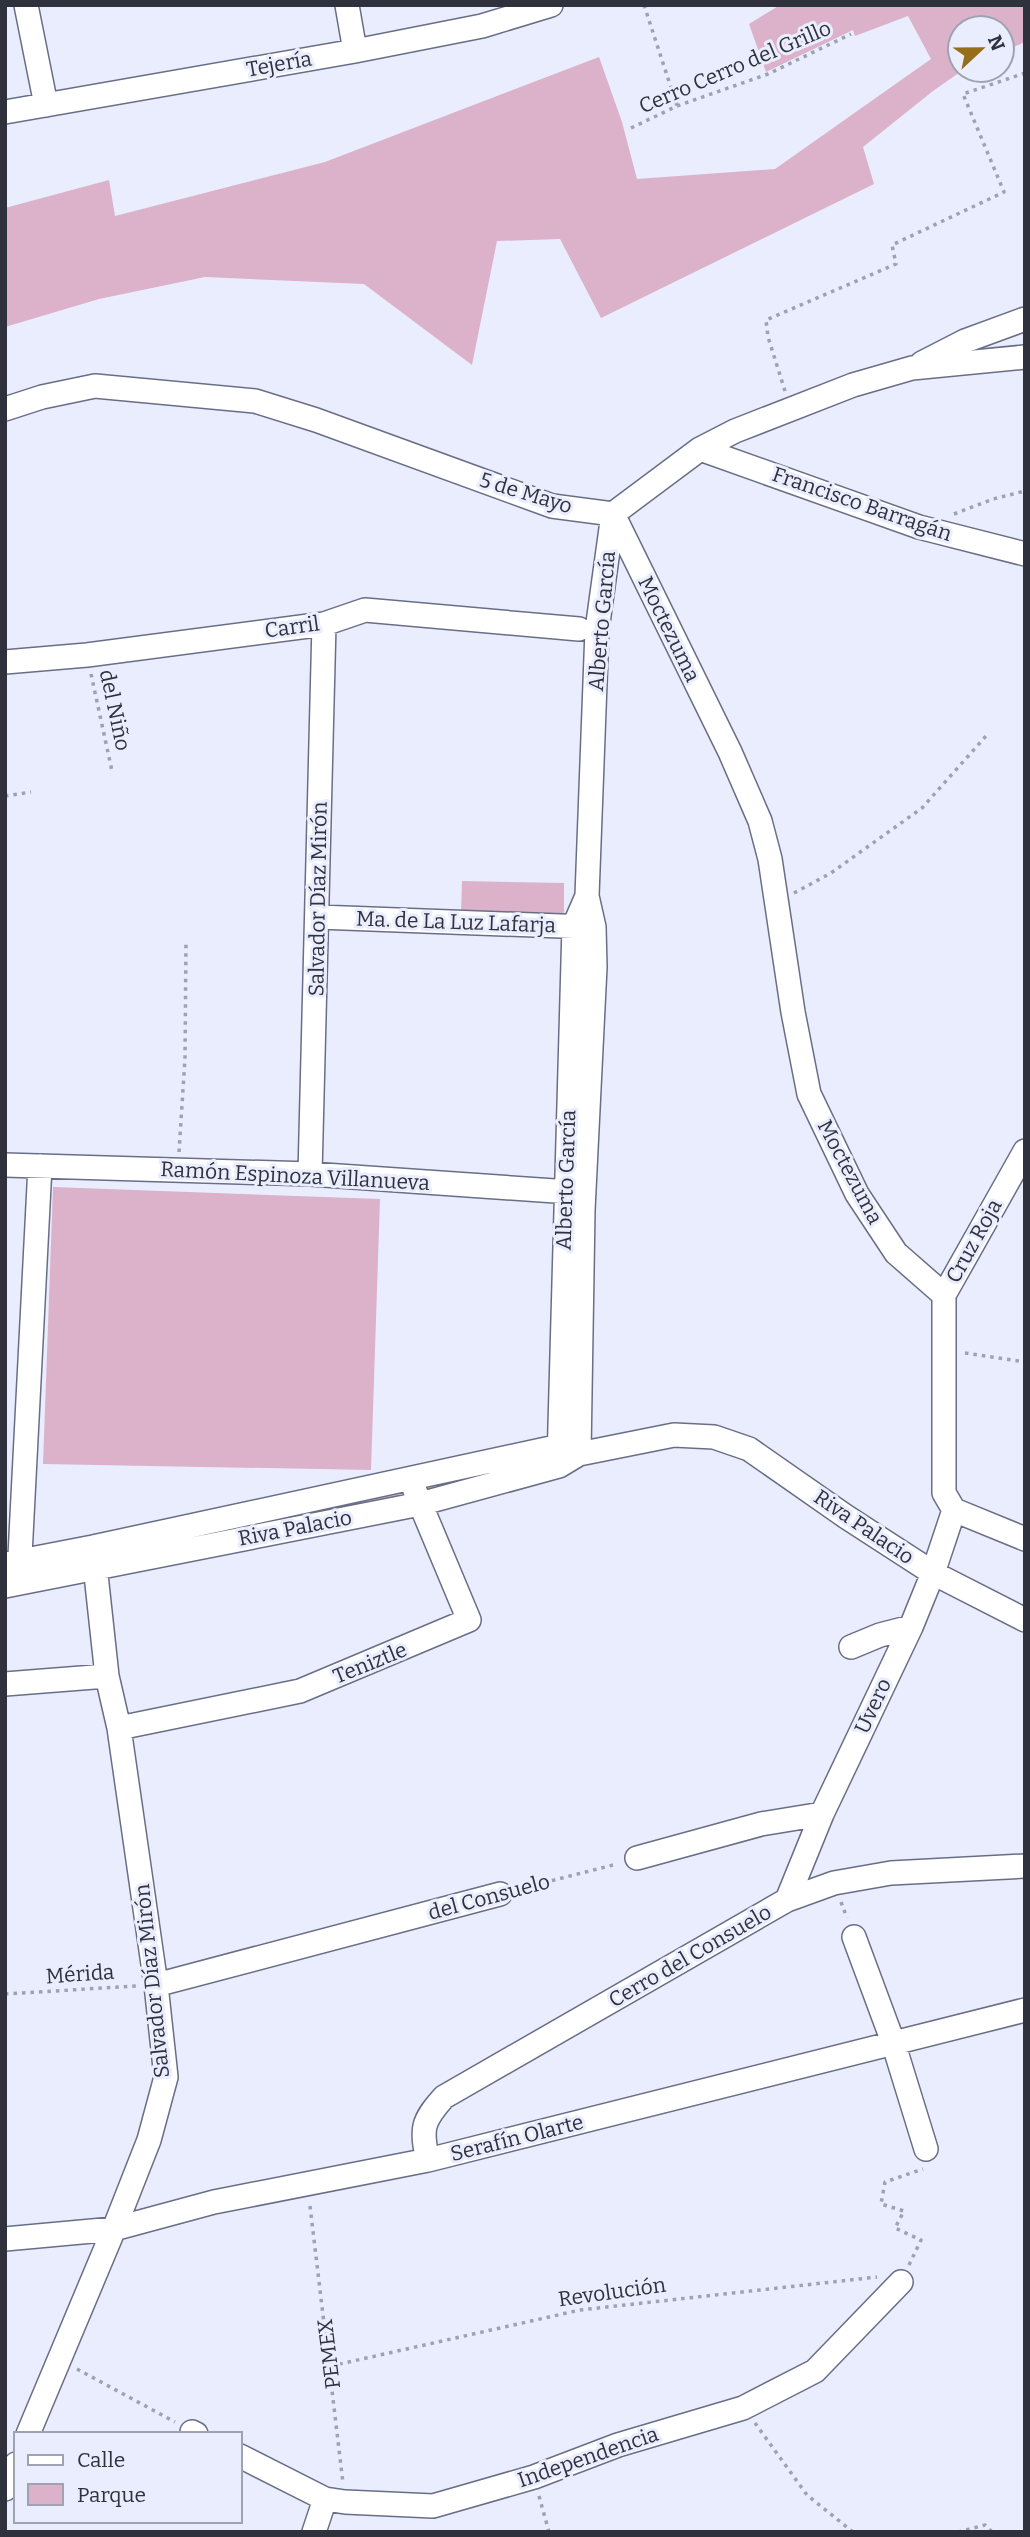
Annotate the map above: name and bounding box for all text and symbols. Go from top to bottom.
north arrow [946,14,1016,84]
street label: Cerro Cerro del Grillo [635,15,835,119]
text: N [983,32,1010,54]
street label: Tejería [244,45,314,83]
street label: Francisco Barragán [769,461,955,547]
street label: 5 de Mayo [477,467,575,519]
street label: Alberto García [583,549,621,692]
street label: Moctezuma [632,572,706,687]
street label: Carril [263,610,321,644]
street label: del Niño [94,667,136,753]
street label: Salvador Díaz Mirón [303,801,333,997]
street label: Ma. de La Luz Lafarja [356,906,557,939]
street label: Alberto García [551,1109,581,1251]
street label: Moctezuma [812,1115,889,1229]
street label: Ramón Espinoza Villanueva [160,1156,431,1196]
street label: Cruz Roja [940,1194,1008,1287]
street label: Riva Palacio [809,1484,919,1570]
street label: Riva Palacio [236,1504,354,1552]
street label: Teniztle [329,1636,411,1690]
street label: Uvero [849,1674,897,1738]
street label: del Consuelo [425,1868,553,1926]
street label: Salvador Díaz Mirón [129,1883,175,2079]
street label: Cerro del Consuelo [604,1899,776,2013]
street label: Mérida [45,1959,116,1989]
street label: Serafín Olarte [448,2109,586,2167]
street label: Revolución [557,2272,667,2312]
street label: PEMEX [312,2317,346,2391]
street label: Independencia [514,2421,662,2493]
legend [14,2432,242,2523]
text: Calle [77,2447,125,2473]
text: Parque [77,2482,146,2508]

